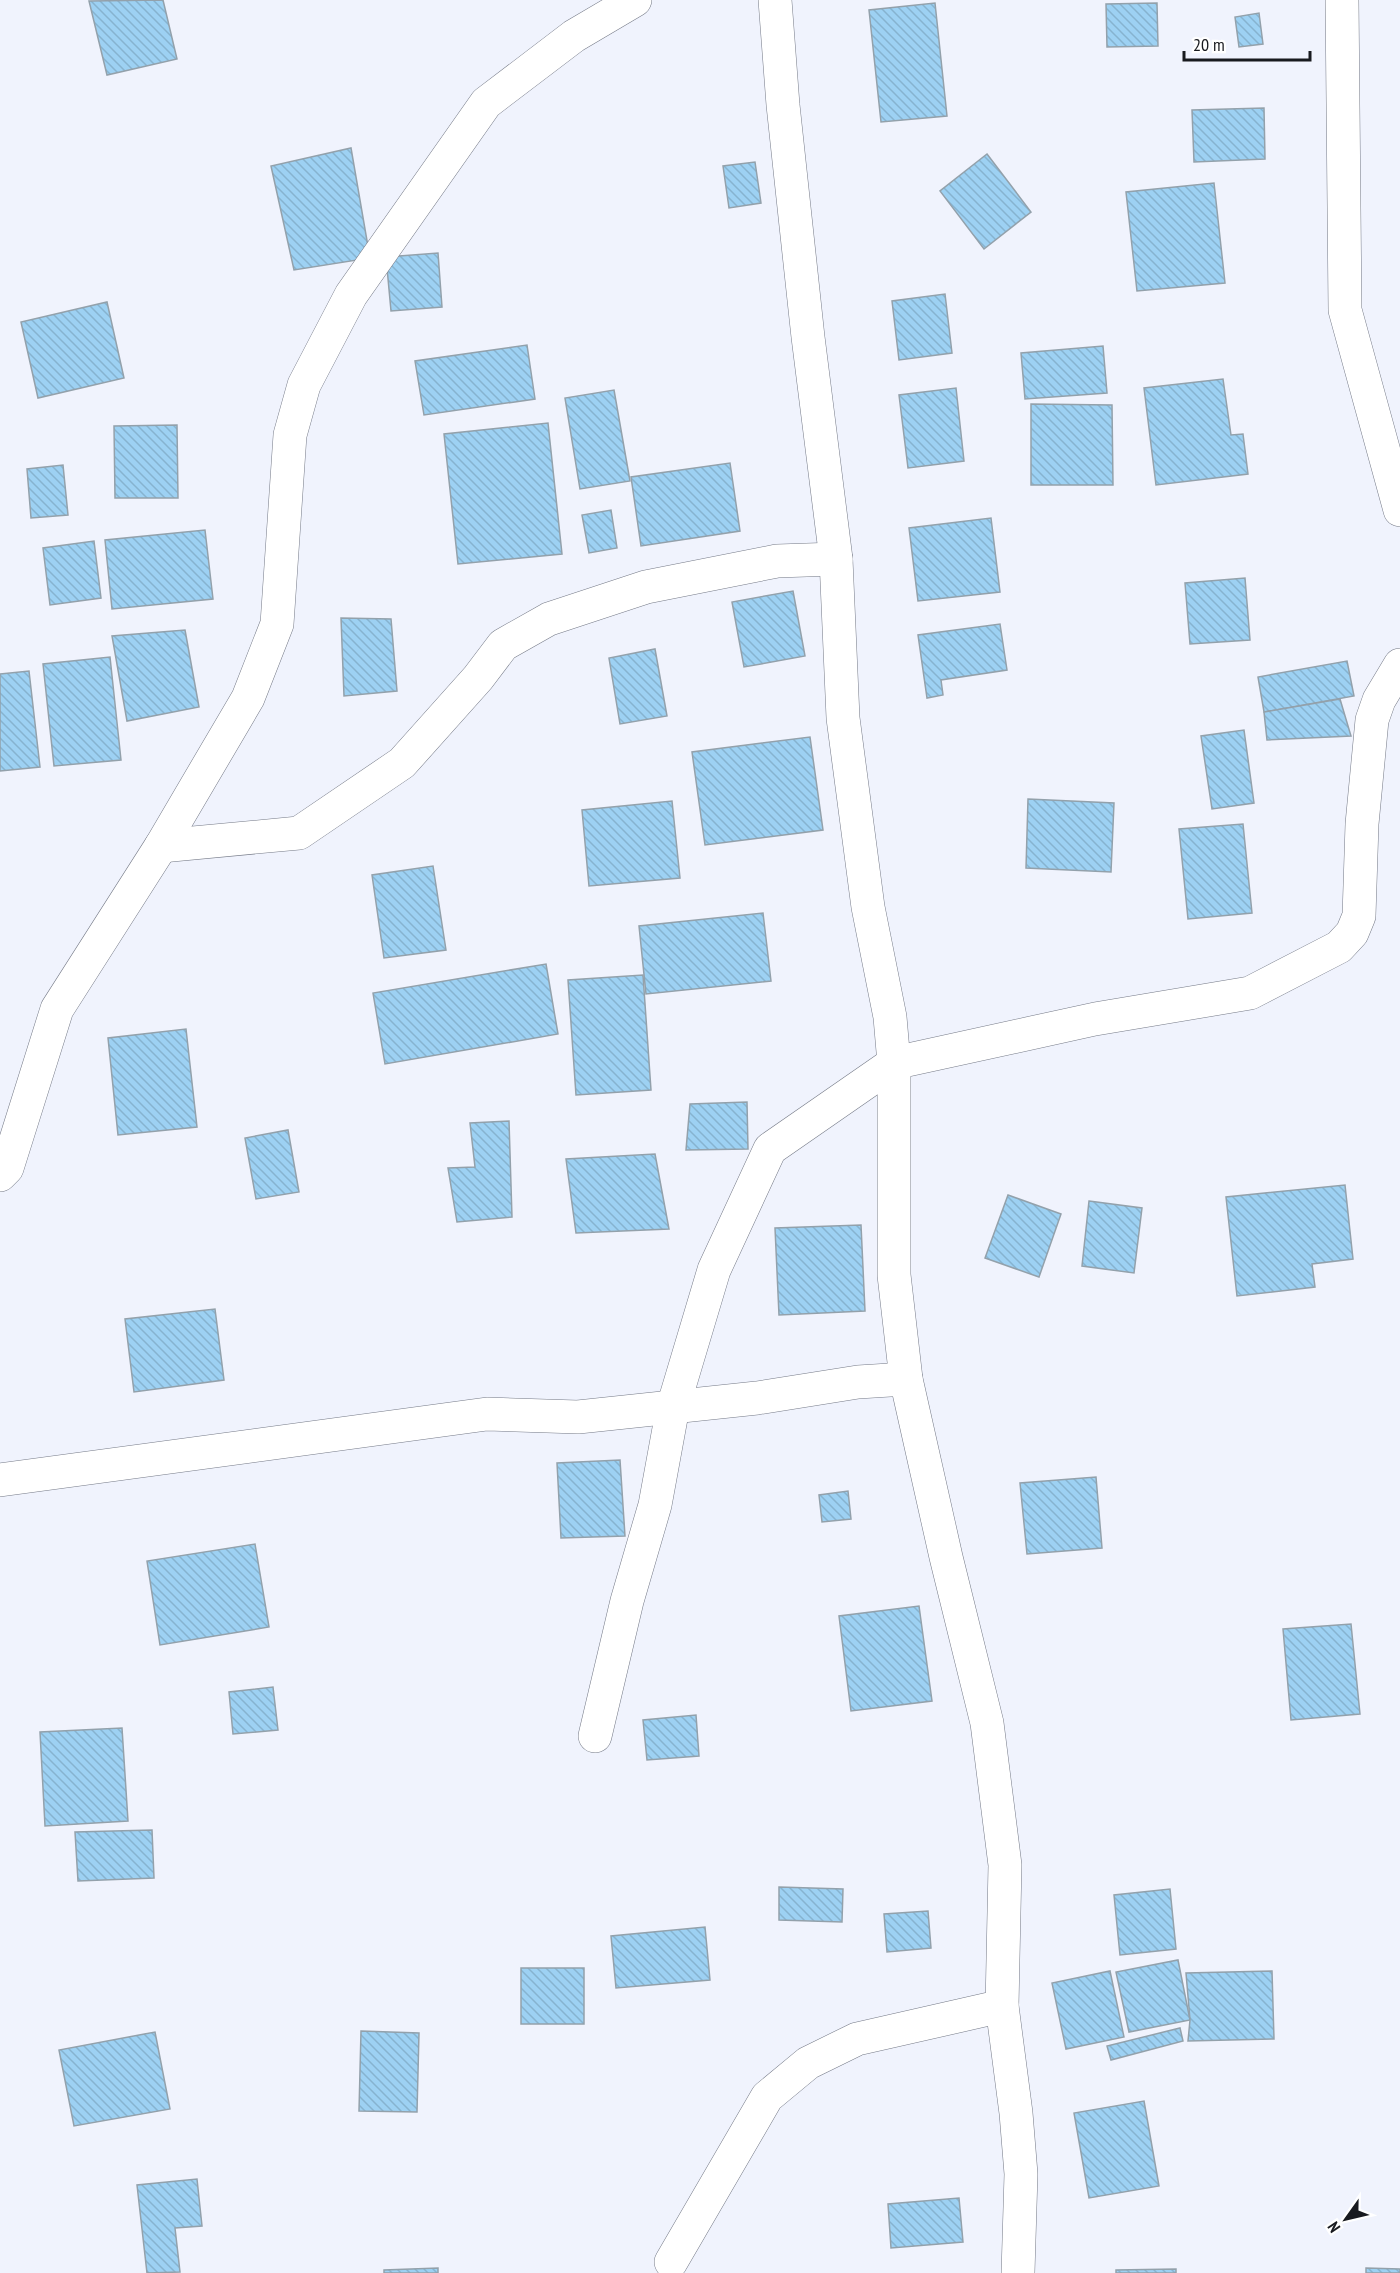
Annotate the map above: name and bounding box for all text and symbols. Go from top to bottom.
scale bar [1184,24,1310,62]
text: 20 m [1193,33,1225,56]
north arrow [1316,2189,1376,2249]
text: N [1323,2218,1344,2237]

